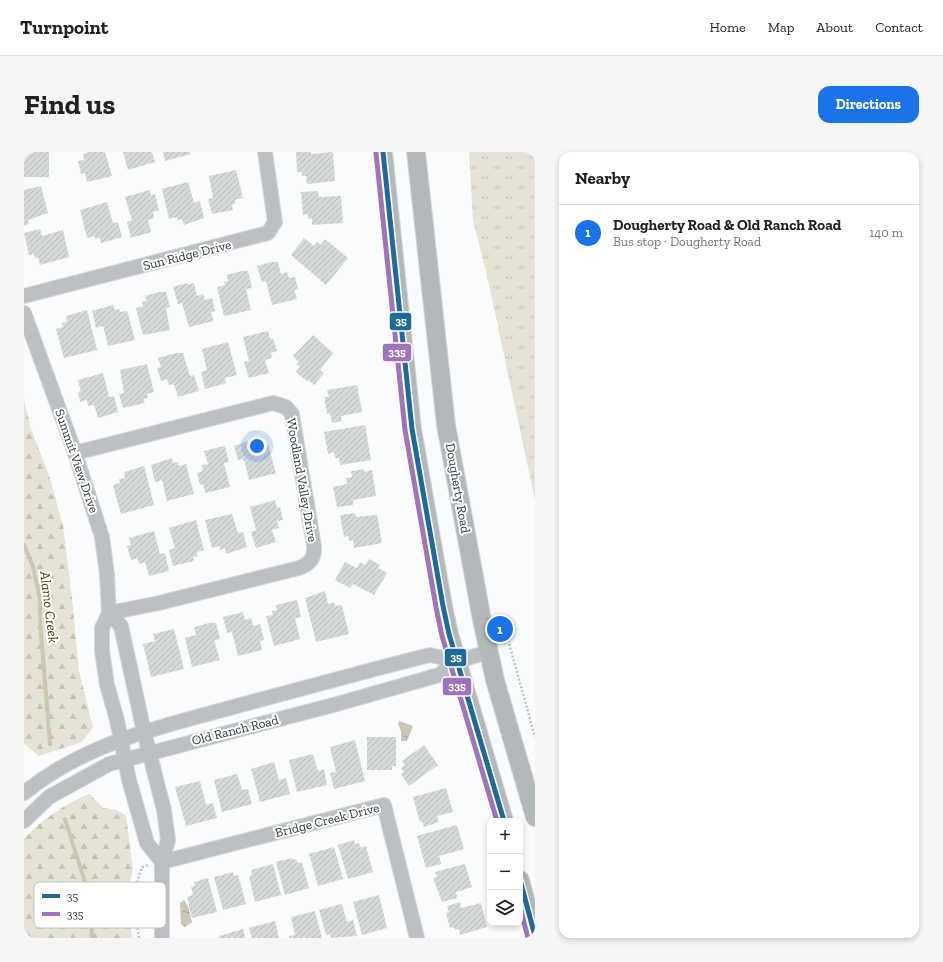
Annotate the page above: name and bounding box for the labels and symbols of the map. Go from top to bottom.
street label: Sun Ridge Drive [141,237,233,273]
line badge: 35 [389,312,412,331]
text: 35 [395,315,407,328]
line badge: 335 [382,343,412,362]
text: 335 [388,346,406,359]
street label: Summit View Drive [52,407,102,515]
street label: Woodland Valley Drive [284,417,320,543]
your location [247,436,267,456]
street label: Dougherty Road [443,442,473,534]
water label: Alamo Creek [36,569,62,644]
pin: 1 [487,614,513,644]
line badge: 35 [444,648,467,667]
text: 35 [450,651,462,664]
line badge: 335 [442,677,472,696]
text: 335 [448,680,466,693]
street label: Old Ranch Road [190,712,280,748]
street label: Bridge Creek Drive [273,800,381,840]
legend [34,882,166,928]
text: 35 [67,890,78,903]
text: 335 [67,908,84,921]

